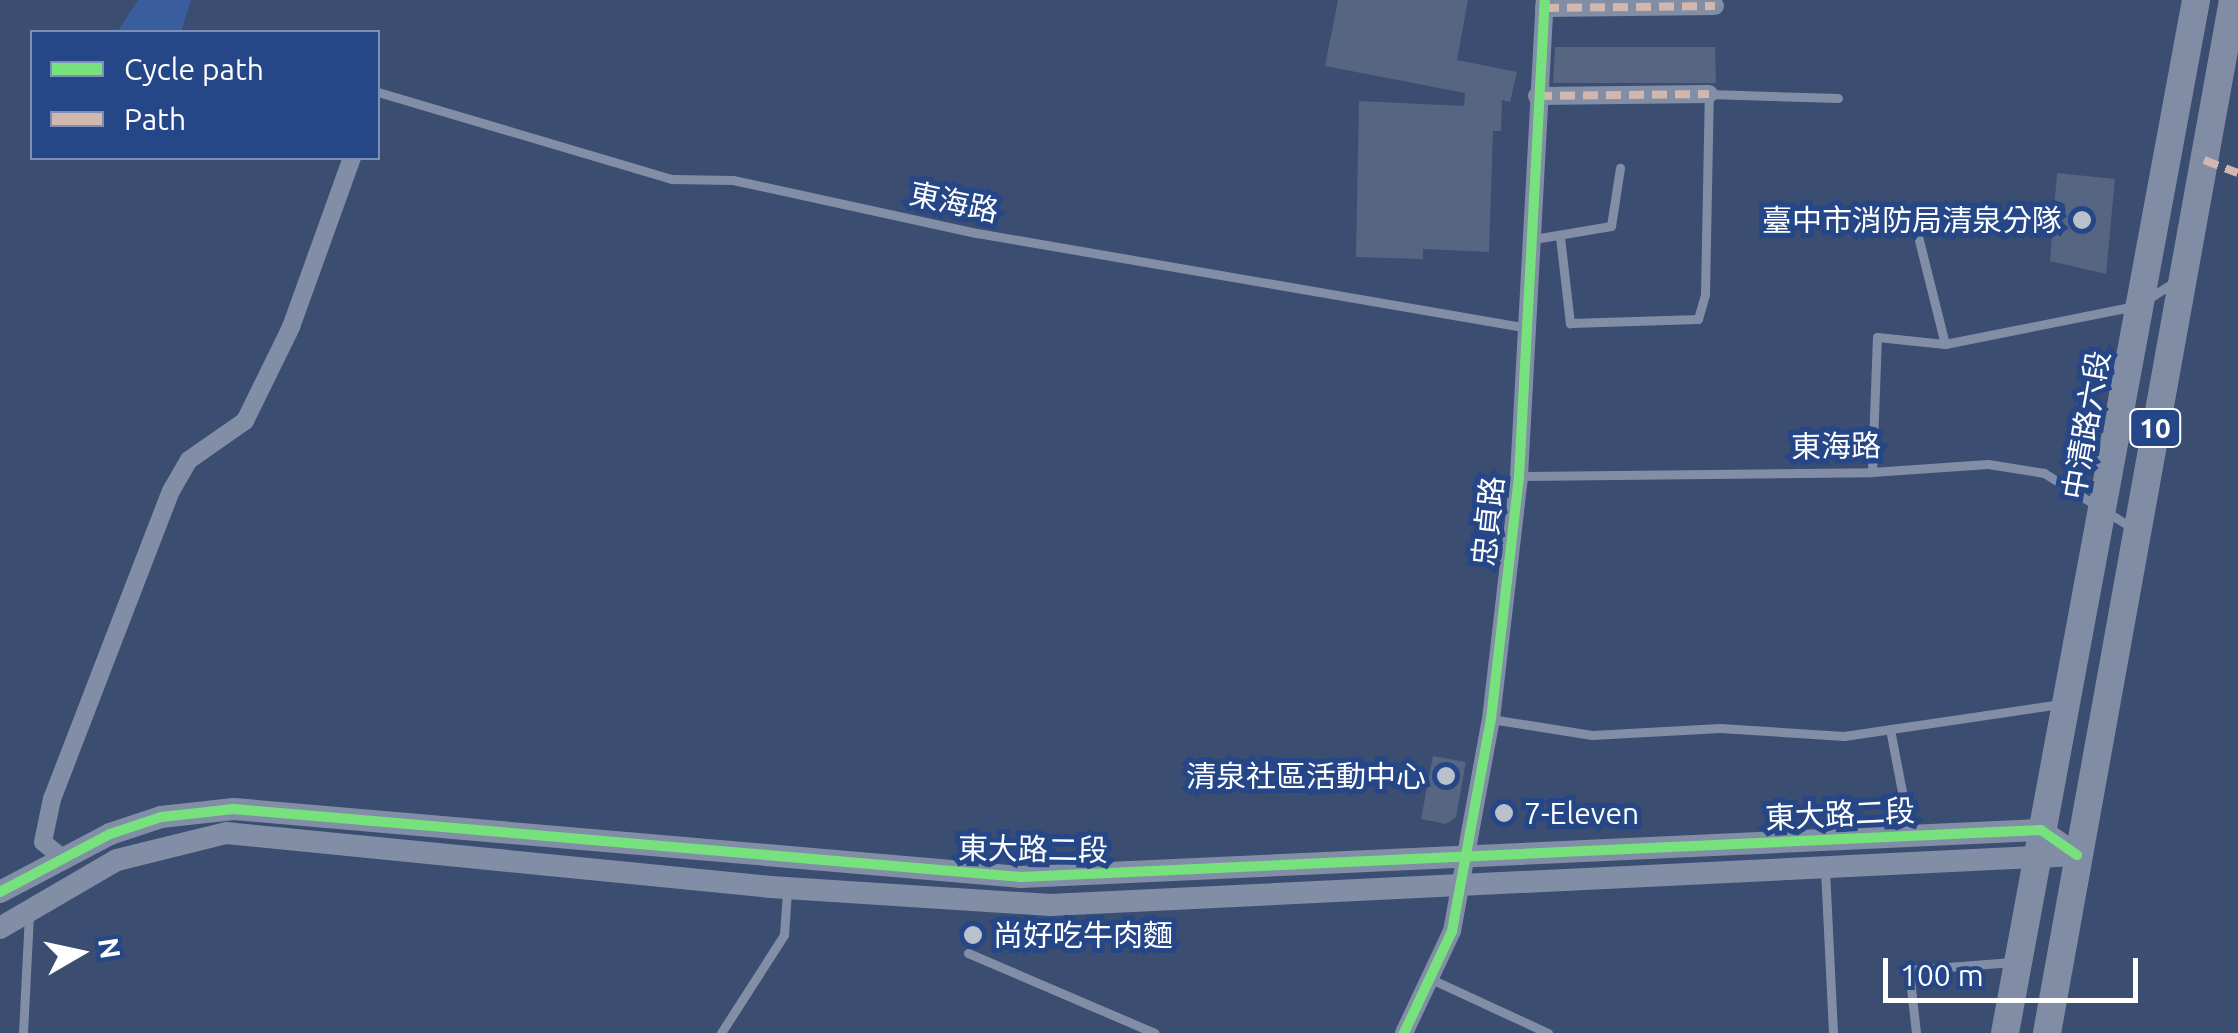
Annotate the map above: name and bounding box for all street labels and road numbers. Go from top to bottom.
street label: 東海路 [906,175,1002,229]
street label: 中清路六段 [2055,348,2117,502]
road number: 10 [2128,405,2182,451]
street label: 東海路 [1791,427,1881,465]
street label: 忠貞路 [1465,474,1511,568]
street label: 東大路二段 [1764,792,1916,836]
street label: 東大路二段 [958,830,1108,868]

